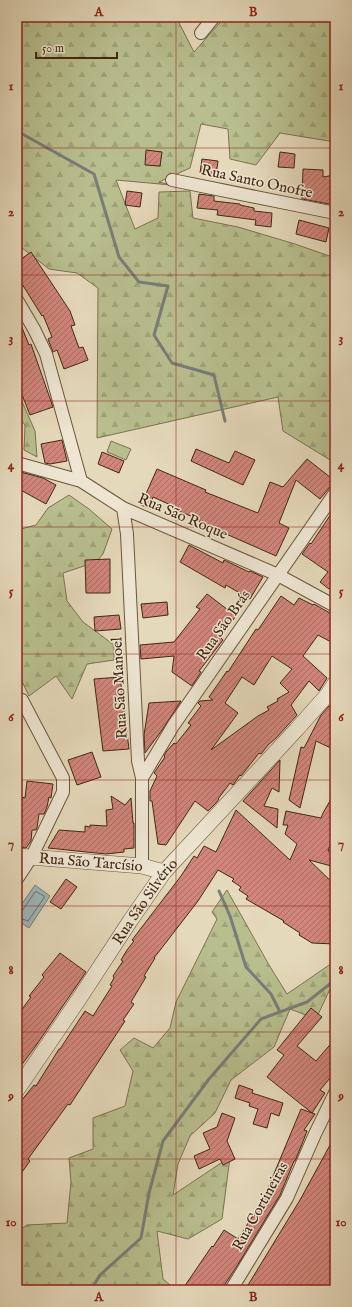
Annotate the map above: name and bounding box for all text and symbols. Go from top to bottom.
text: A [94,4,105,21]
text: B [249,4,258,21]
scale bar [36,34,117,60]
text: 50 m [42,41,64,56]
text: 1 [9,78,14,95]
text: 1 [339,78,344,95]
street label: Rua Santo Onofre [199,160,315,203]
text: 2 [8,204,14,221]
text: 2 [338,204,344,221]
text: 3 [9,330,14,347]
text: 3 [339,330,344,347]
text: 4 [8,457,15,474]
text: 4 [338,457,345,474]
street label: Rua São Roque [135,489,231,544]
text: 5 [9,583,14,600]
text: 5 [339,583,344,600]
street label: Rua São Brás [192,586,255,664]
street label: Rua São Manoel [107,636,132,739]
text: 6 [8,709,14,726]
text: 6 [338,709,344,726]
text: 7 [8,836,14,853]
text: 7 [338,836,344,853]
street label: Rua São Tarcísio [38,849,143,876]
street label: Rua São Silvério [108,854,182,948]
text: 8 [8,962,14,979]
text: 8 [338,962,344,979]
text: 9 [7,1088,14,1105]
text: 9 [337,1088,344,1105]
street label: Rua Cortineiras [228,1159,293,1254]
text: 10 [5,1214,17,1231]
text: 10 [335,1214,347,1231]
text: A [94,1289,105,1306]
text: B [249,1289,258,1306]

